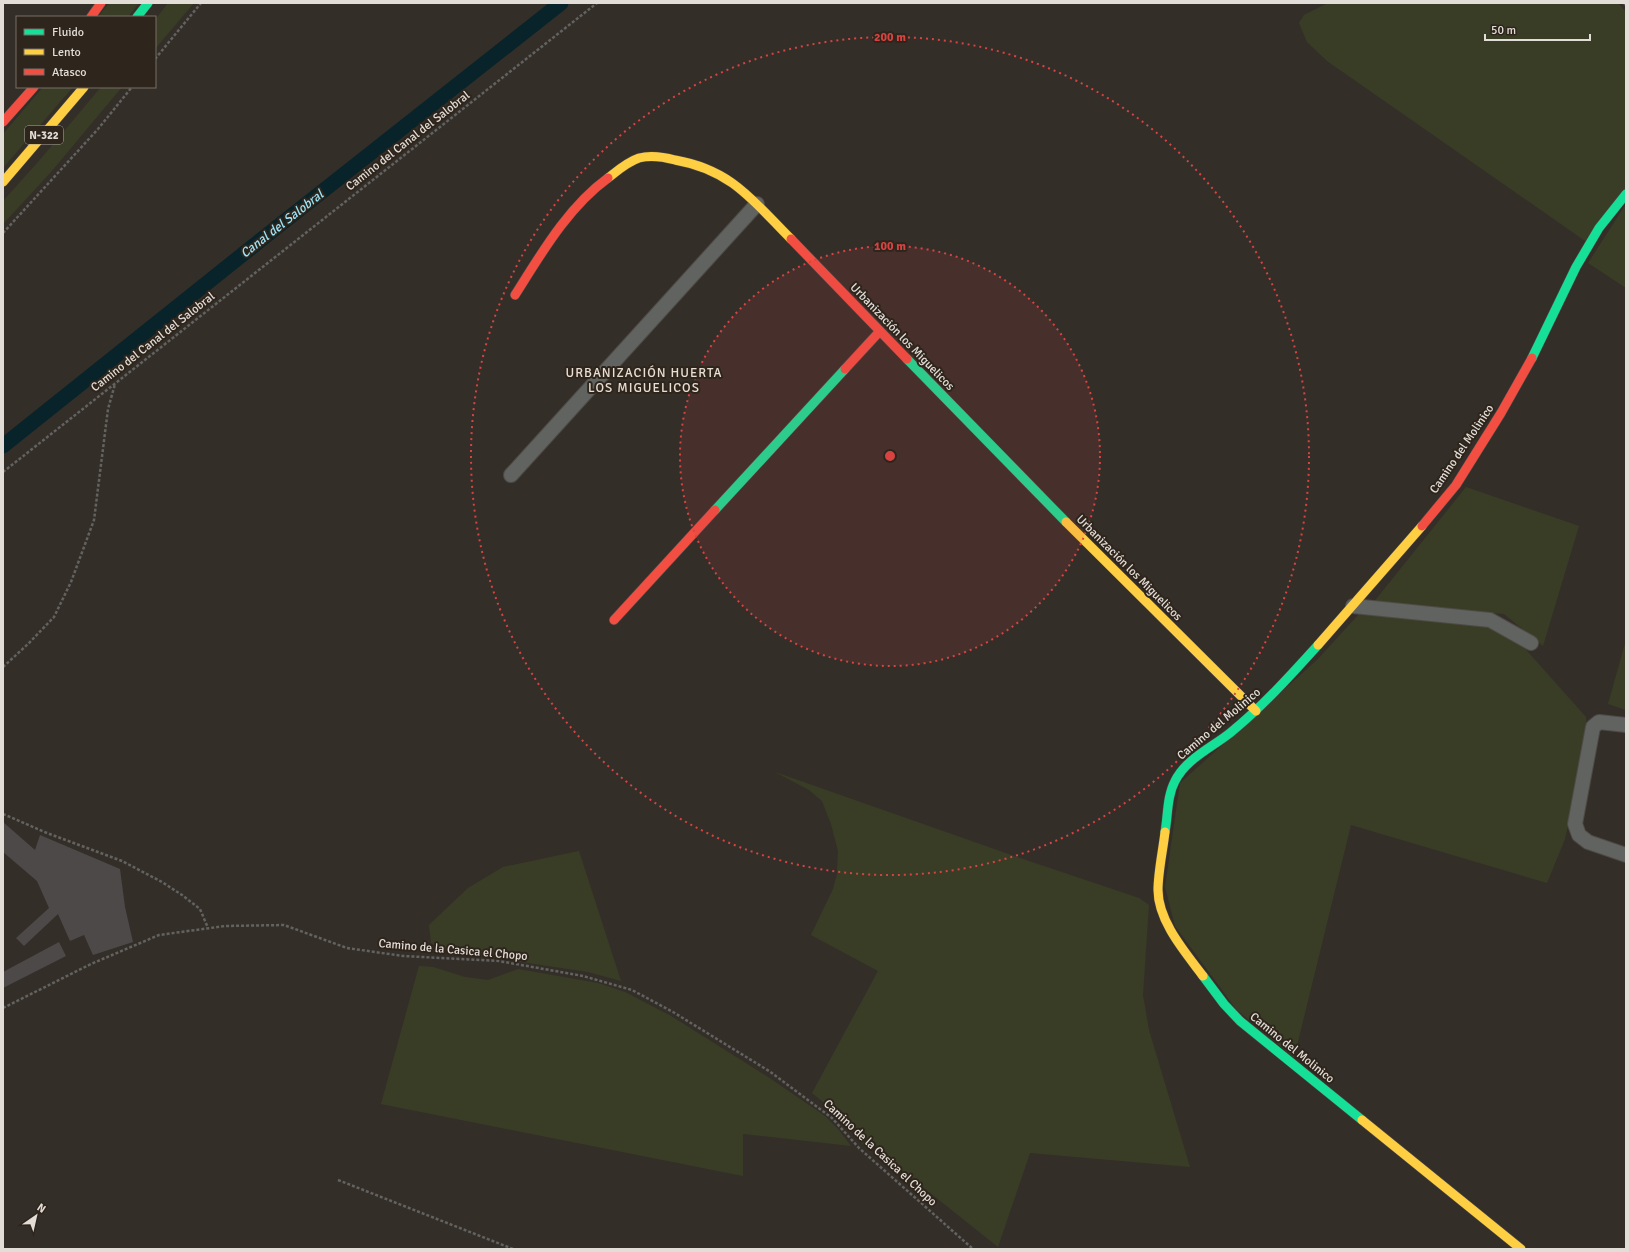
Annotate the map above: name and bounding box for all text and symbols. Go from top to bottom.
legend [16,16,156,88]
scale bar [1485,16,1590,42]
text: 50 m [1491,23,1516,38]
text: Fluido [52,25,84,40]
text: 200 m [874,30,906,45]
text: Lento [52,45,81,60]
text: Atasco [52,65,87,80]
street label: Camino del Canal del Salobral [343,88,473,194]
road number: N-322 [25,126,63,144]
water label: Canal del Salobral [237,186,328,261]
text: 100 m [874,239,906,254]
street label: Urbanización los Miguelicos [847,280,957,394]
street label: Camino del Canal del Salobral [88,289,218,395]
district label: URBANIZACIÓN HUERTA LOS MIGUELICOS [566,365,722,396]
street label: Camino del Molinico [1427,402,1497,496]
centre of rings [883,449,897,463]
street label: Urbanización los Miguelicos [1073,512,1185,624]
street label: Camino del Molinico [1174,685,1264,763]
street label: Camino de la Casica el Chopo [378,936,528,964]
street label: Camino del Molinico [1247,1009,1337,1087]
street label: Camino de la Casica el Chopo [820,1096,940,1210]
north arrow [16,1196,56,1236]
text: N [35,1201,48,1216]

